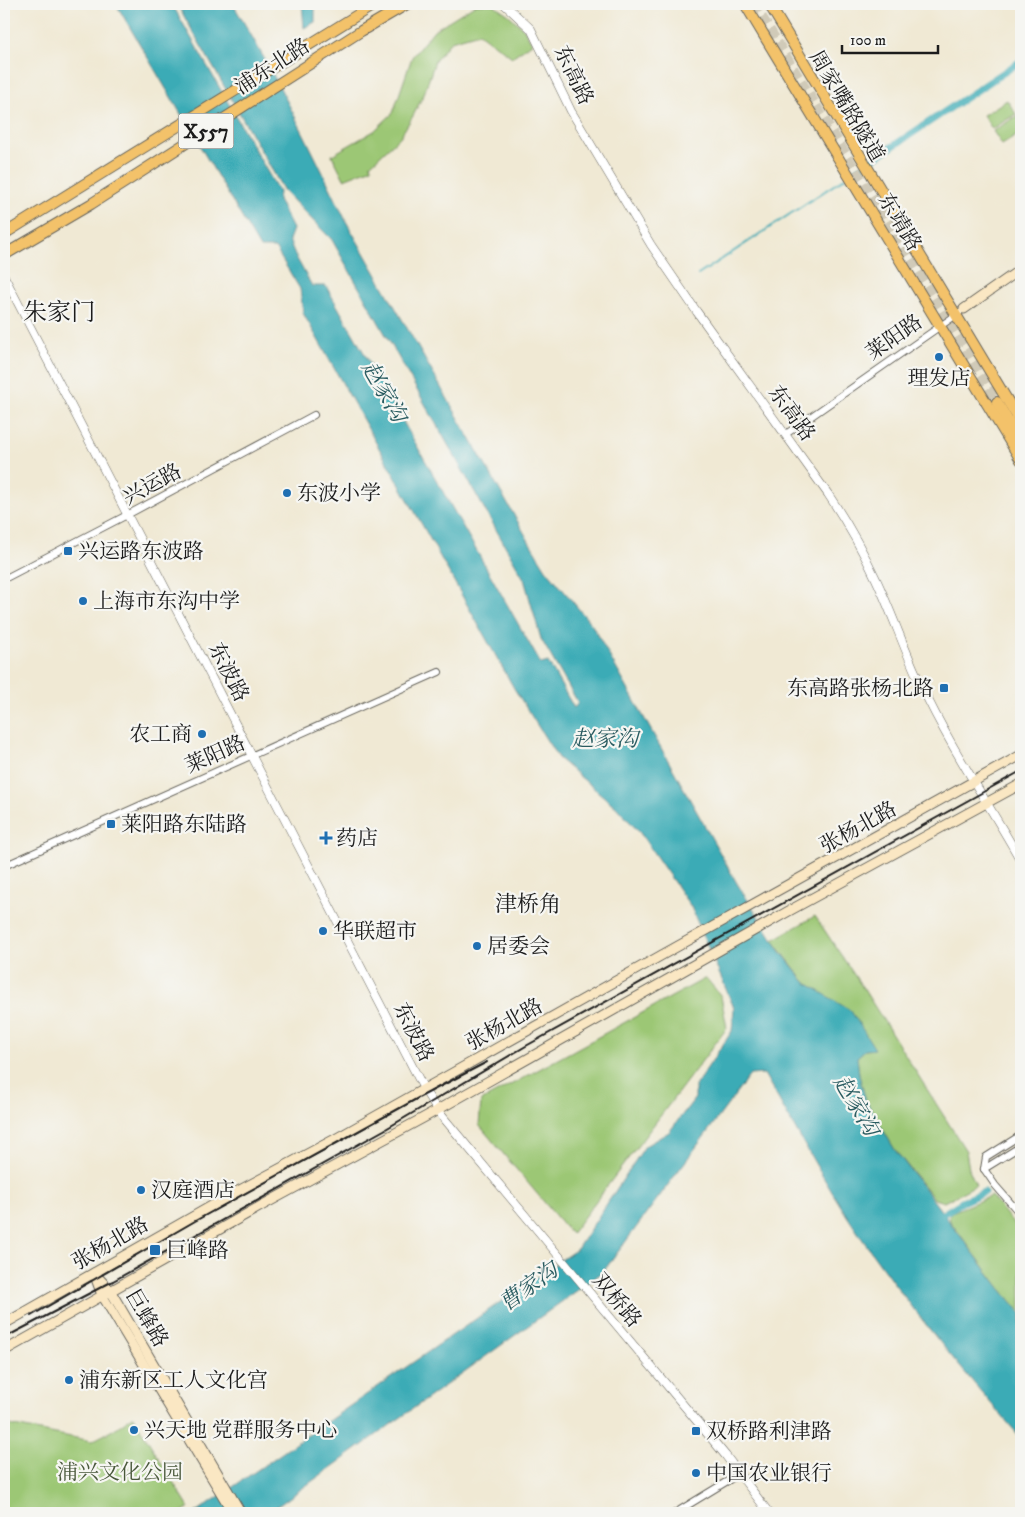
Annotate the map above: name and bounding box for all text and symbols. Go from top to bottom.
scale bar [842,22,939,54]
text: 100 m [850,31,886,50]
street label: 浦东北路 [230,33,315,101]
street label: 东高路 [548,41,599,109]
street label: 周家嘴路隧道 [803,46,890,167]
road number: X557 [178,114,234,148]
street label: 东靖路 [872,189,927,256]
district label: 朱家门 [23,298,95,328]
street label: 莱阳路 [861,309,928,367]
marker: 理发店 [933,351,945,363]
water label: 赵家沟 [356,356,413,430]
place label: 理发店 [908,366,971,392]
street label: 东高路 [762,380,820,447]
street label: 兴运路 [119,459,186,511]
place label: 东波小学 [297,481,381,507]
marker: 东波小学 [281,487,293,499]
place label: 兴运路东波路 [78,539,204,565]
marker: 兴运路东波路 [62,545,74,557]
place label: 上海市东沟中学 [93,589,240,615]
marker: 上海市东沟中学 [77,595,89,607]
street label: 东波路 [202,638,254,706]
place label: 东高路张杨北路 [787,676,934,702]
marker: 东高路张杨北路 [938,682,950,694]
place label: 农工商 [129,722,192,748]
water label: 赵家沟 [572,726,641,753]
marker: 农工商 [196,728,208,740]
street label: 莱阳路 [181,730,249,780]
street label: 张杨北路 [815,796,902,860]
place label: 莱阳路东陆路 [121,812,247,838]
marker: 莱阳路东陆路 [105,818,117,830]
place label: 药店 [336,826,378,852]
marker: 药店 [320,832,332,844]
district label: 津桥角 [495,891,561,918]
place label: 华联超市 [333,919,417,945]
marker: 华联超市 [317,925,329,937]
place label: 居委会 [487,934,550,960]
marker: 居委会 [471,940,483,952]
street label: 张杨北路 [461,993,548,1057]
street label: 东波路 [387,998,439,1066]
water label: 赵家沟 [827,1071,886,1144]
place label: 汉庭酒店 [151,1178,235,1204]
marker: 汉庭酒店 [135,1184,147,1196]
street label: 张杨北路 [68,1212,153,1276]
place label: 巨峰路 [166,1238,229,1264]
marker: 巨峰路 [148,1243,162,1257]
water label: 曹家沟 [494,1255,566,1318]
street label: 双桥路 [586,1268,646,1333]
street label: 巨蜂路 [119,1285,173,1352]
place label: 浦东新区工人文化宫 [79,1368,268,1394]
marker: 浦东新区工人文化宫 [63,1374,75,1386]
place label: 兴天地 党群服务中心 [144,1418,338,1444]
place label: 双桥路利津路 [706,1419,832,1445]
marker: 兴天地 党群服务中心 [128,1424,140,1436]
marker: 双桥路利津路 [690,1425,702,1437]
park label: 浦兴文化公园 [57,1460,183,1486]
place label: 中国农业银行 [706,1461,832,1487]
marker: 中国农业银行 [690,1467,702,1479]

